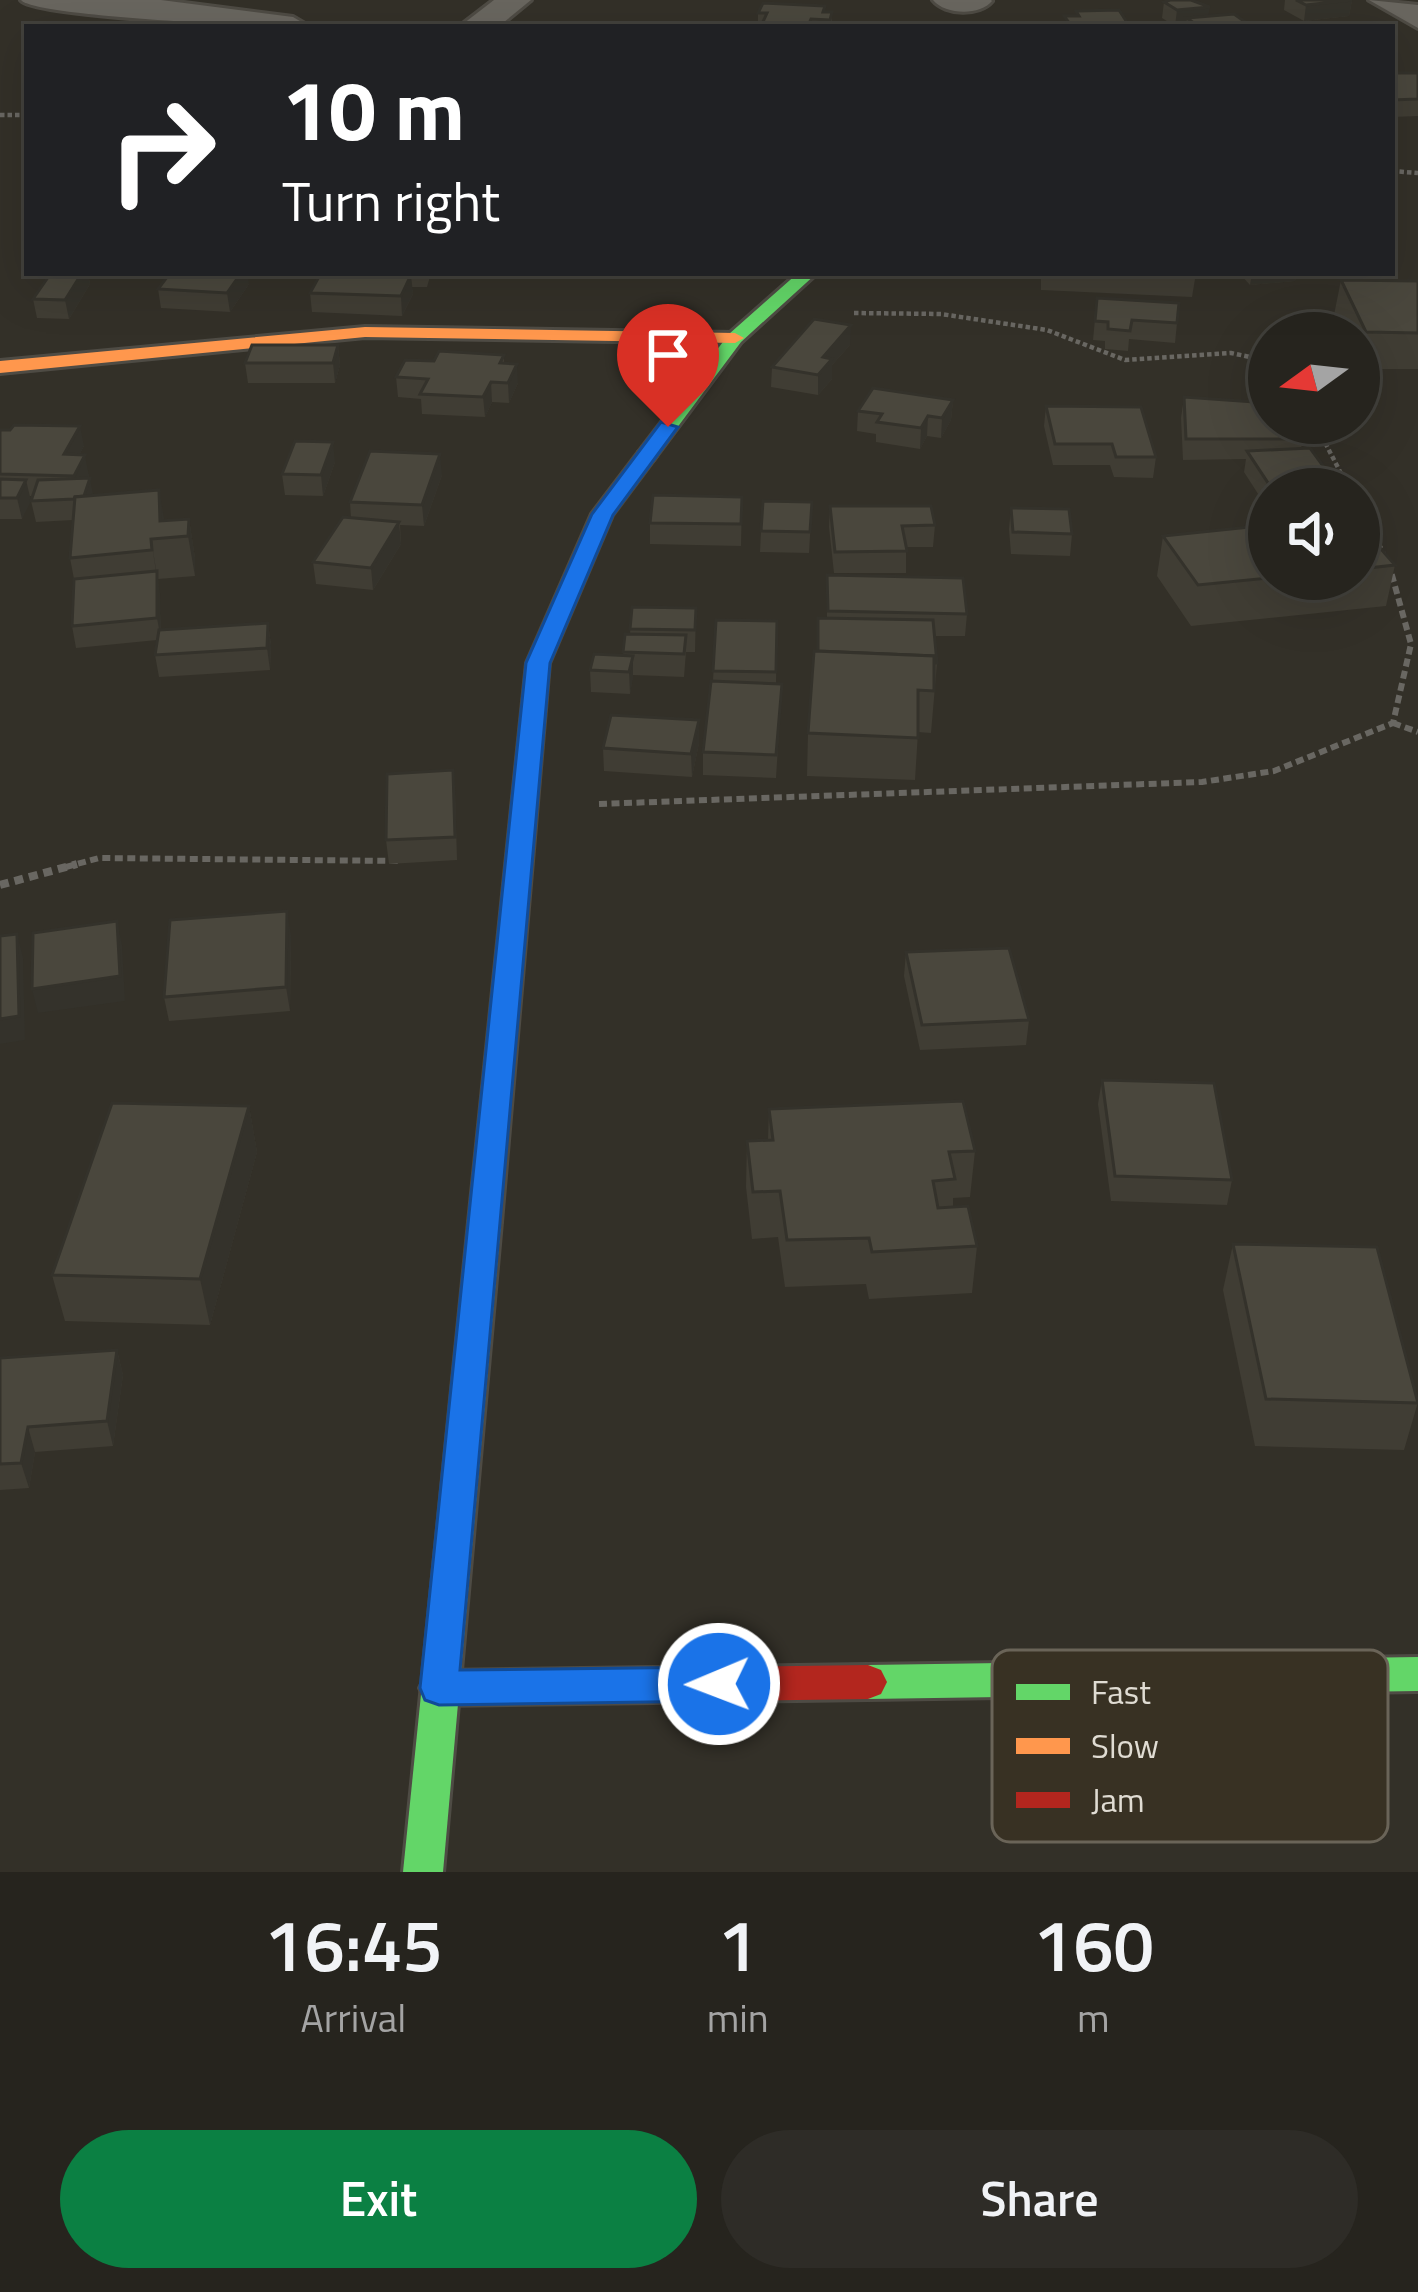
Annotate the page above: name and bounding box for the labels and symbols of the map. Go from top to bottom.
pin [617,304,719,427]
north arrow [1248,312,1380,444]
position arrow [656,1621,782,1747]
legend [992,1650,1388,1842]
text: Fast [1091,1667,1151,1717]
text: Slow [1091,1721,1159,1771]
text: Jam [1091,1775,1145,1825]

